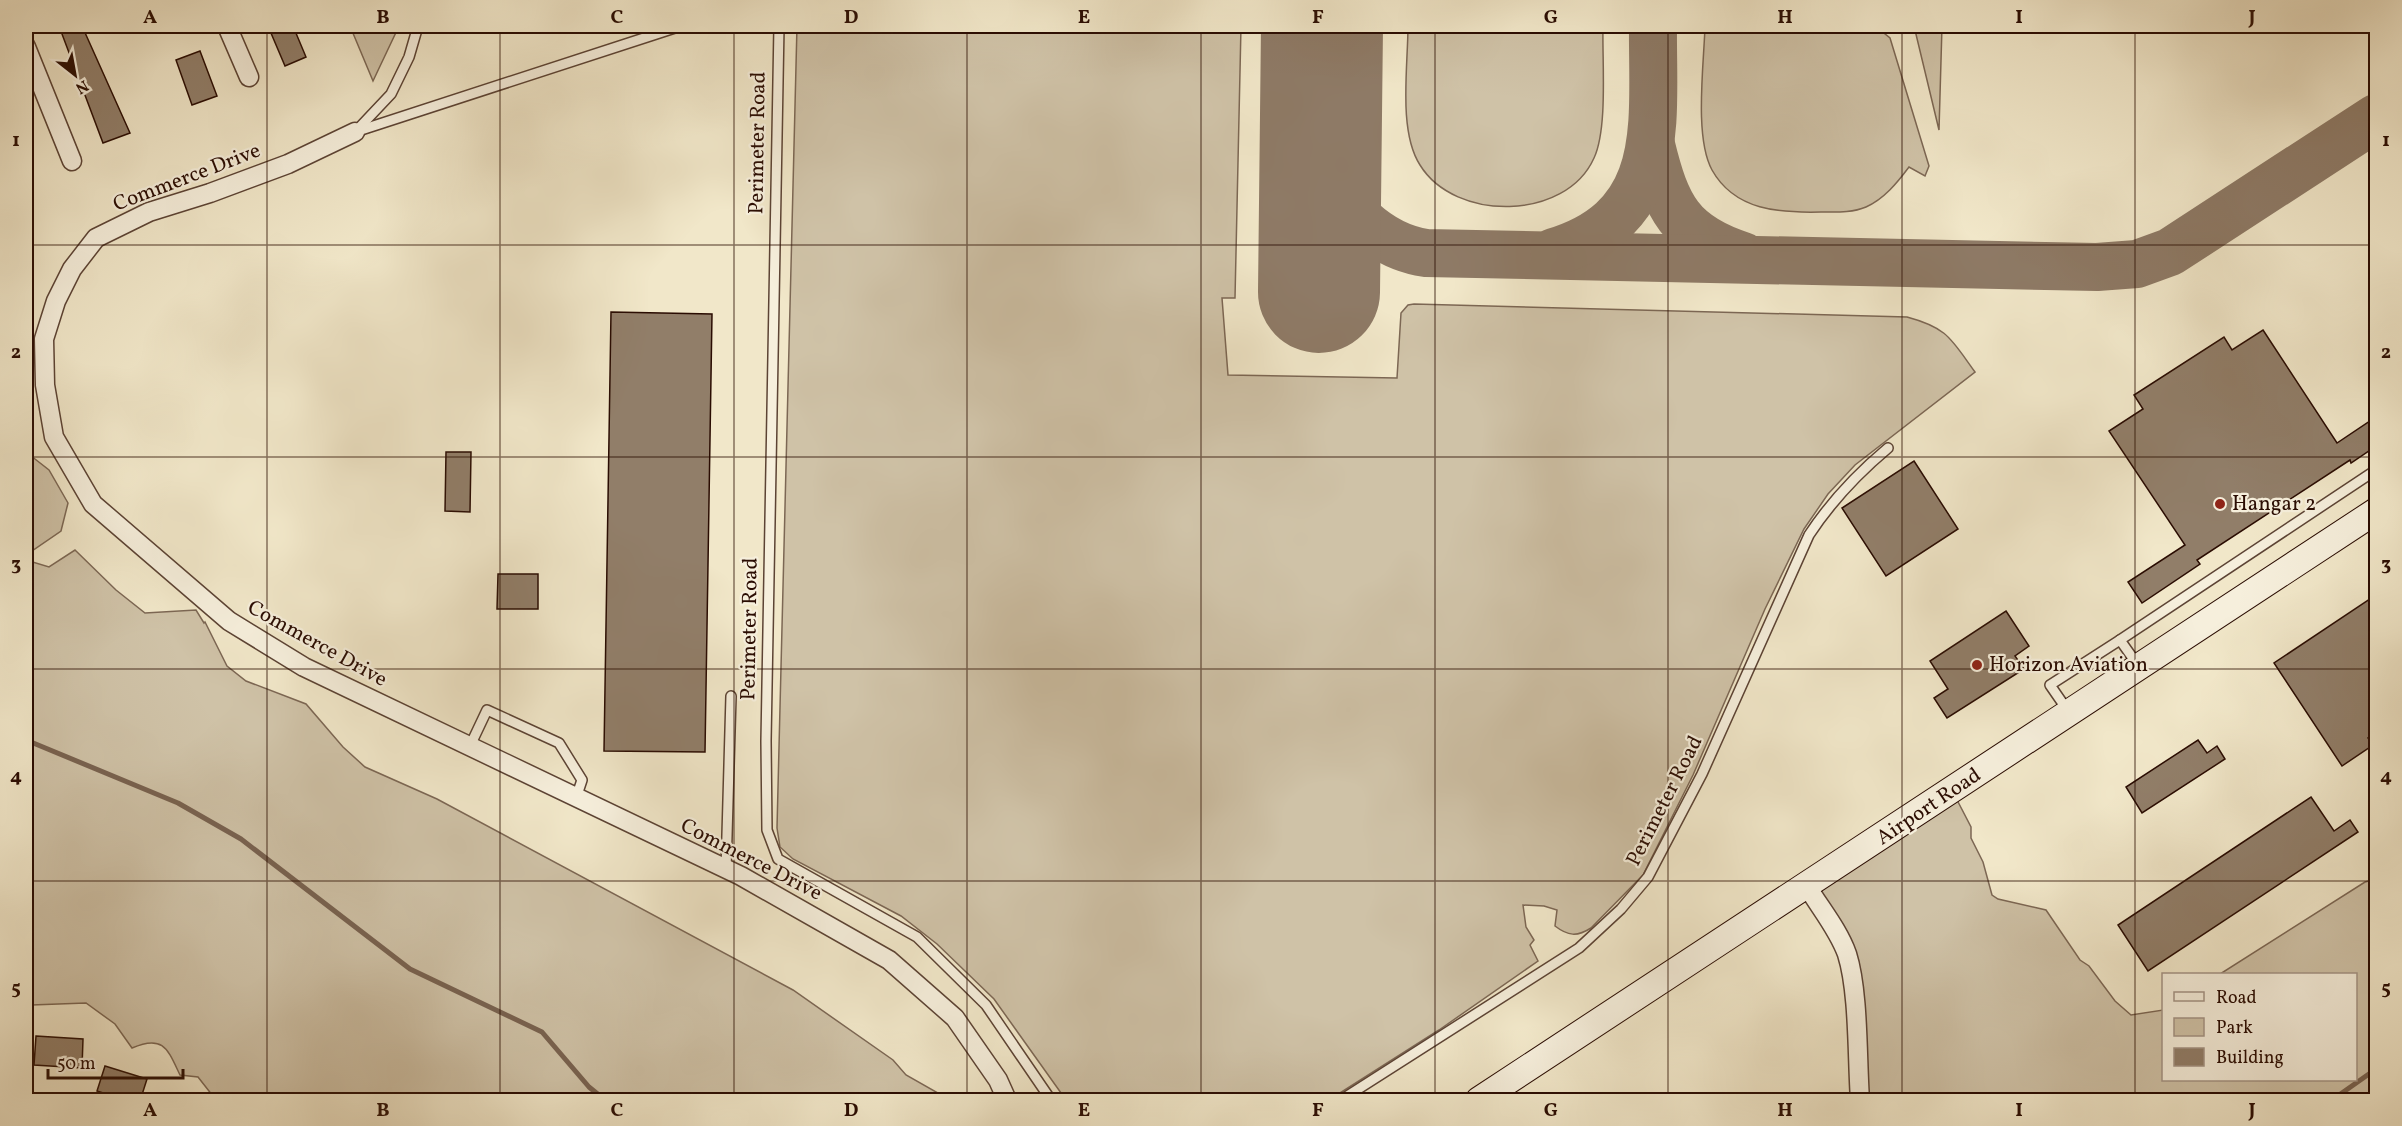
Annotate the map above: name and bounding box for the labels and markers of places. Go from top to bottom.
place label: Hangar 2 [2232,490,2316,519]
marker: Hangar 2 [2213,497,2227,511]
place label: Horizon Aviation [1989,651,2148,680]
marker: Horizon Aviation [1970,658,1984,672]

